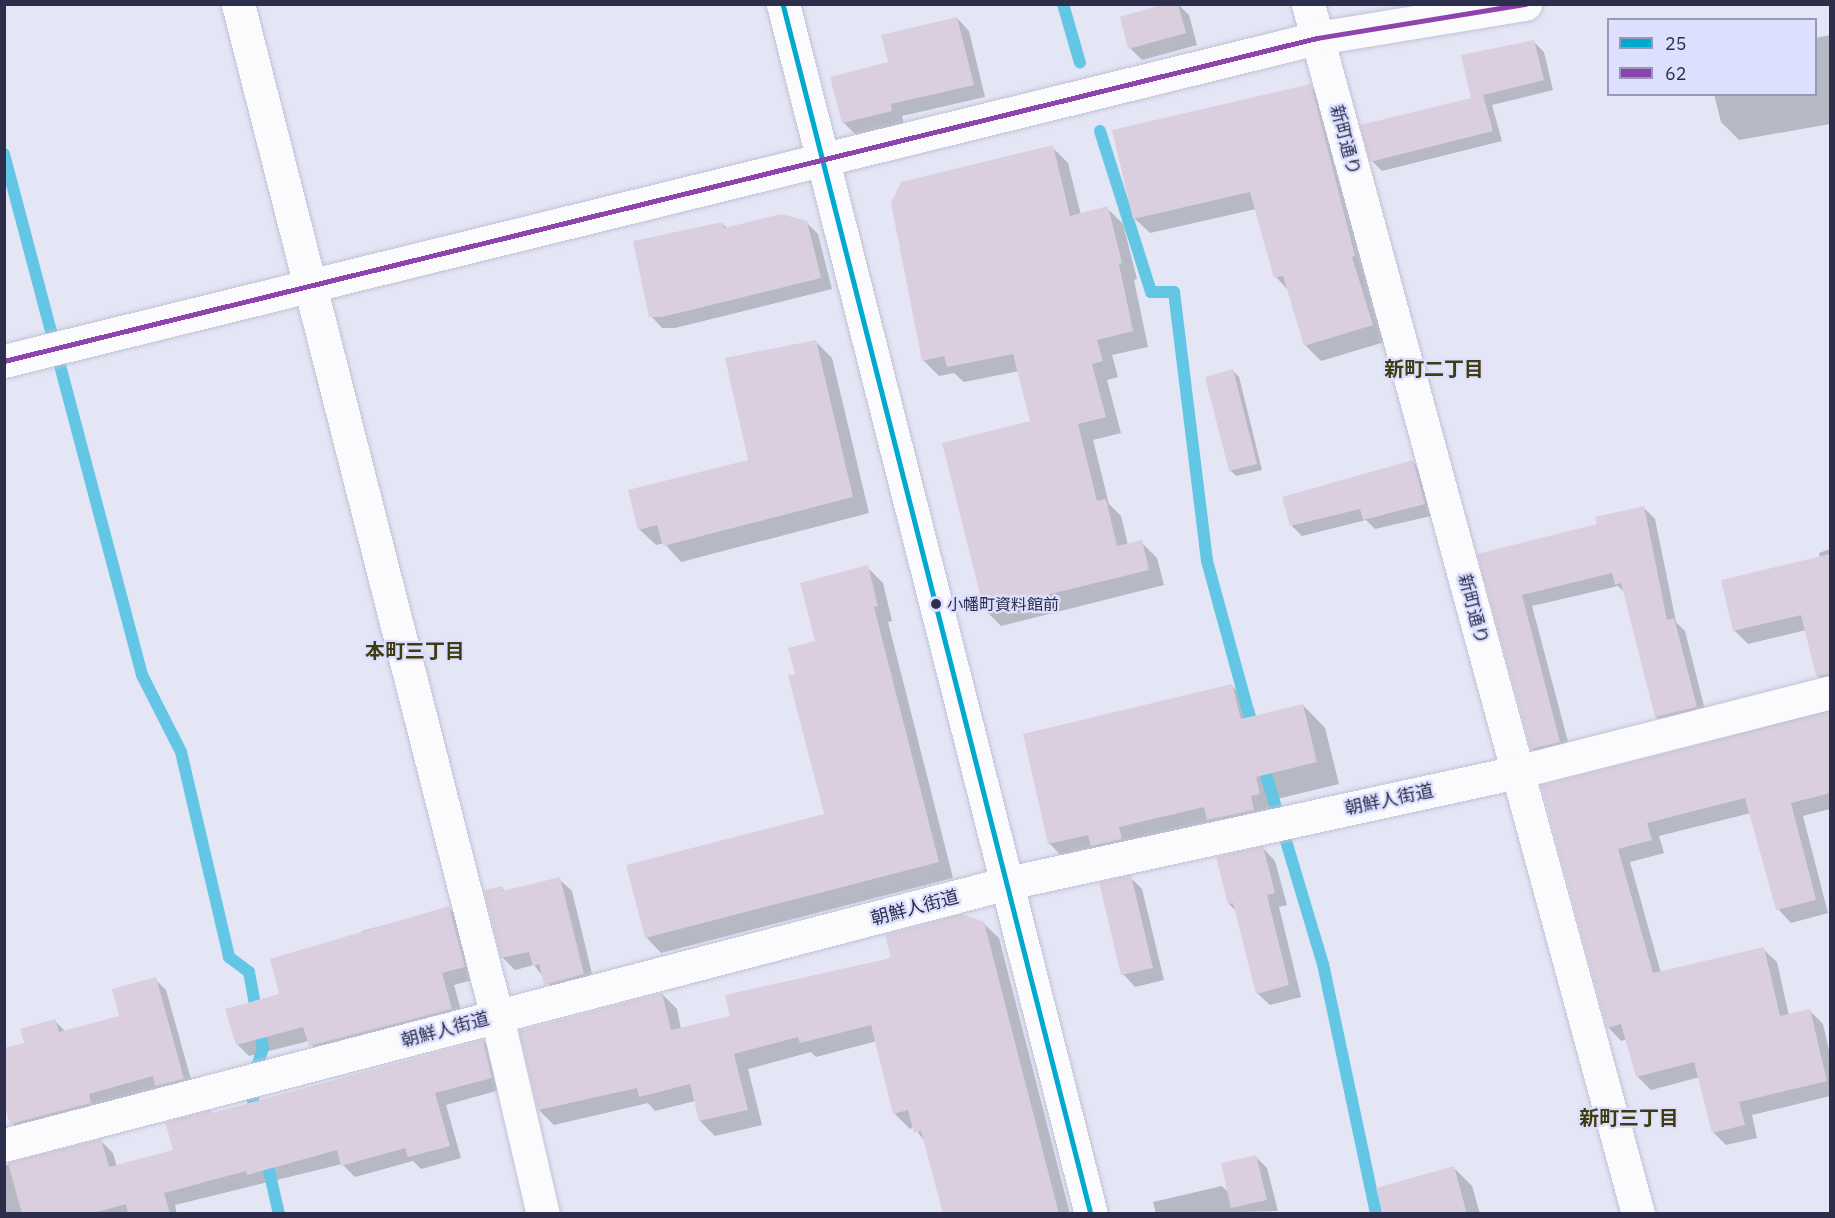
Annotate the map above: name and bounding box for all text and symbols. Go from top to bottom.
legend [1607,18,1817,96]
text: 25 [1665,32,1687,55]
text: 62 [1665,62,1687,85]
street label: 新町通り [1325,102,1365,178]
district label: 新町二丁目 [1384,356,1484,380]
street label: 新町通り [1453,571,1493,647]
place label: 小幡町資料館前 [947,594,1059,614]
marker: 小幡町資料館前 [930,598,942,610]
district label: 本町三丁目 [365,638,465,662]
street label: 朝鮮人街道 [1343,780,1435,820]
street label: 朝鮮人街道 [869,886,961,930]
street label: 朝鮮人街道 [399,1008,491,1052]
district label: 新町三丁目 [1579,1105,1679,1129]

